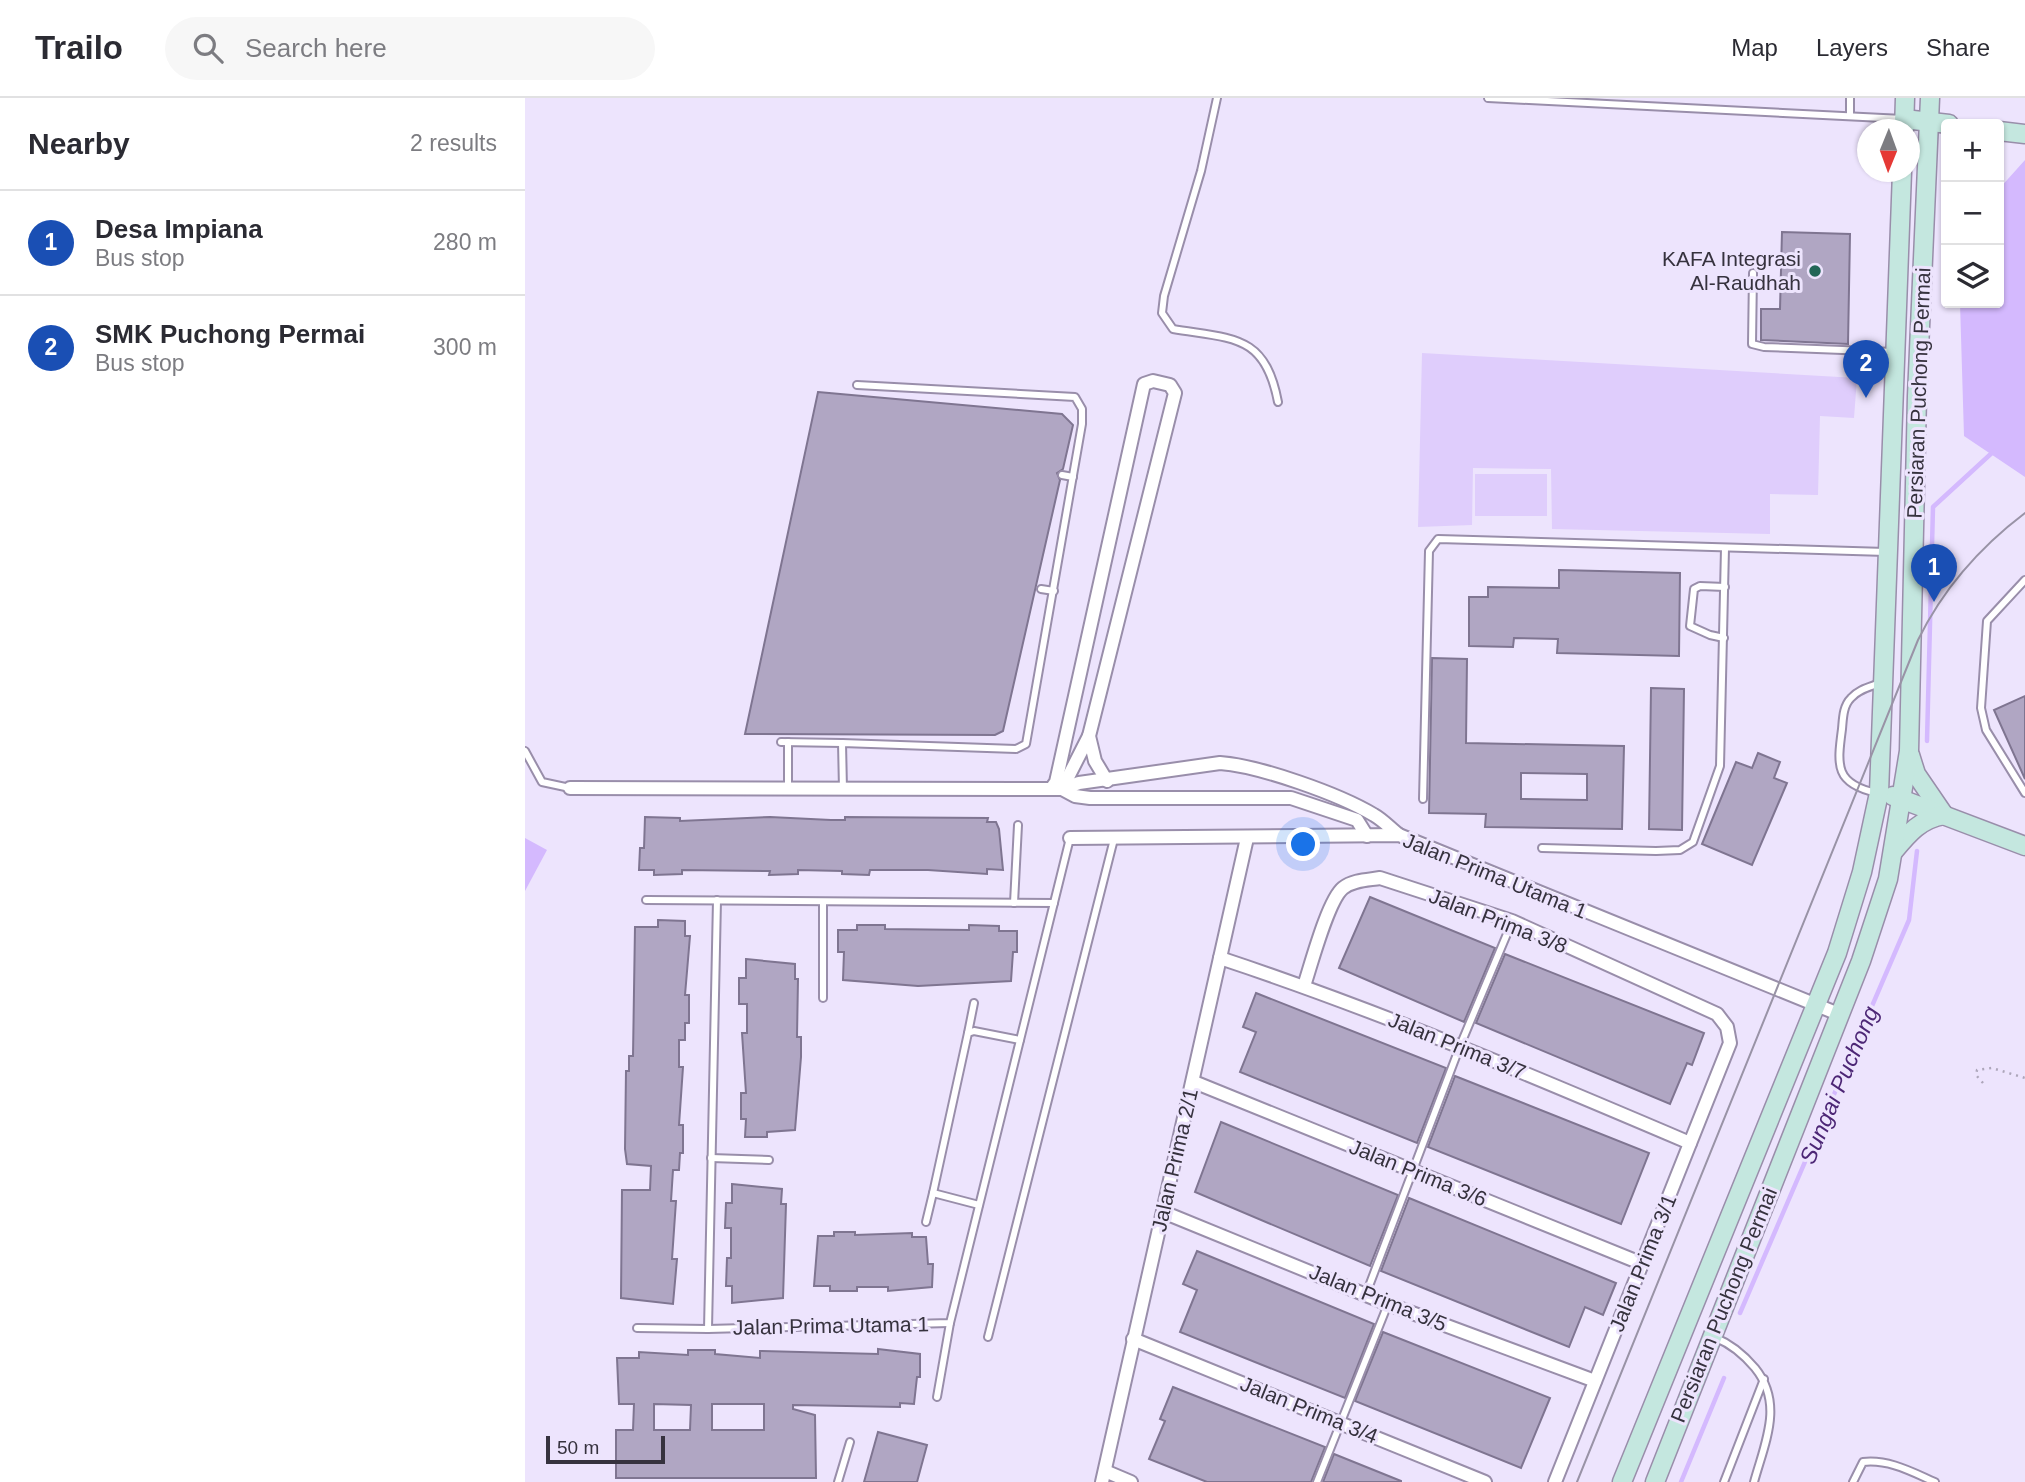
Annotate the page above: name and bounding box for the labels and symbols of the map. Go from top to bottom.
north arrow [1857,119,1920,182]
place label: KAFA Integrasi Al-Raudhah [1662,247,1801,294]
marker: KAFA Integrasi Al-Raudhah [1807,263,1823,279]
street label: Persiaran Puchong Permai [1903,267,1934,519]
pin: 2 [1843,340,1889,398]
pin: 1 [1911,544,1957,602]
your location [1286,827,1320,861]
street label: Jalan Prima Utama 1 [1400,828,1590,923]
street label: Jalan Prima 3/8 [1426,884,1570,957]
water label: Sungai Puchong [1794,1002,1884,1168]
street label: Jalan Prima 3/7 [1385,1008,1529,1084]
street label: Jalan Prima 2/1 [1147,1086,1202,1234]
street label: Jalan Prima 3/6 [1346,1135,1490,1211]
street label: Persiaran Puchong Permai [1666,1184,1781,1425]
street label: Jalan Prima 3/1 [1605,1191,1681,1335]
street label: Jalan Prima 3/5 [1306,1260,1450,1336]
street label: Jalan Prima Utama 1 [733,1312,929,1339]
street label: Jalan Prima 3/4 [1237,1372,1381,1448]
scale bar [546,1433,665,1465]

